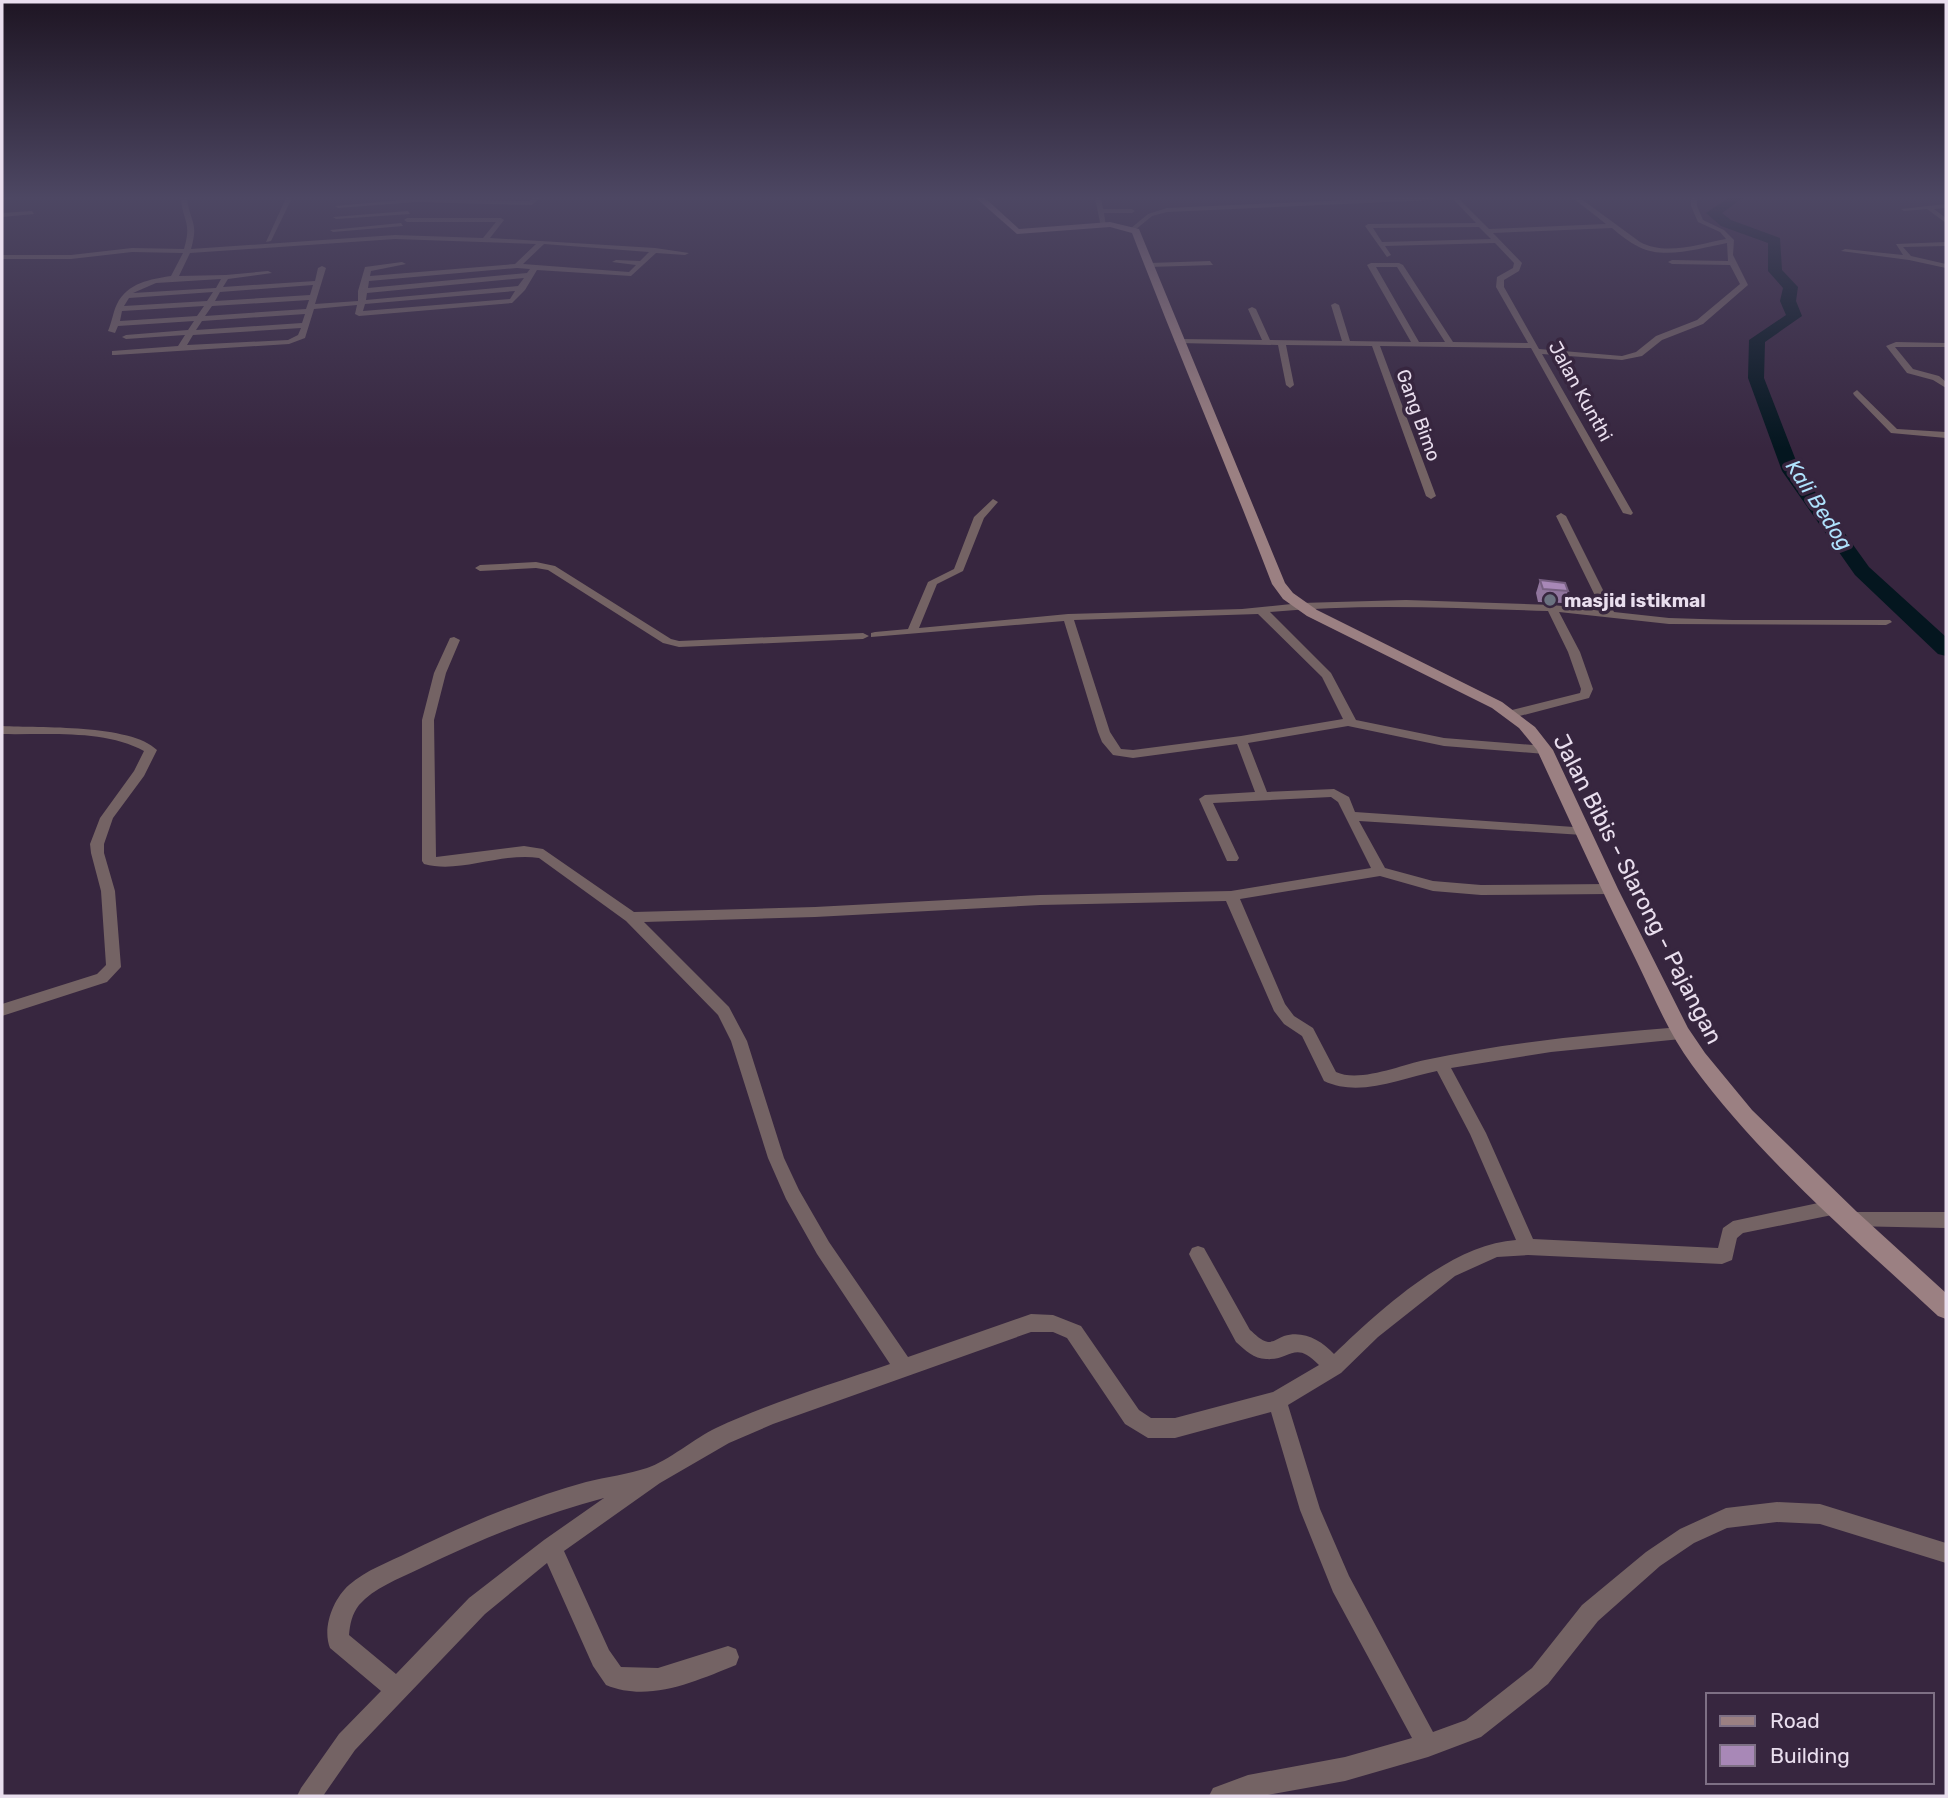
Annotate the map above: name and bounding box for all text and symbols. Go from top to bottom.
street label: Jalan Kunthi [1544,337,1618,445]
street label: Gang Bimo [1391,366,1446,464]
water label: Kali Bedog [1781,455,1858,555]
place label: masjid istikmal [1564,589,1706,612]
marker: masjid istikmal [1542,592,1558,608]
street label: Jalan Bibis - Slarong - Pajangan [1547,729,1729,1049]
legend [1706,1693,1934,1784]
text: Road [1770,1708,1820,1733]
text: Building [1770,1743,1850,1768]

